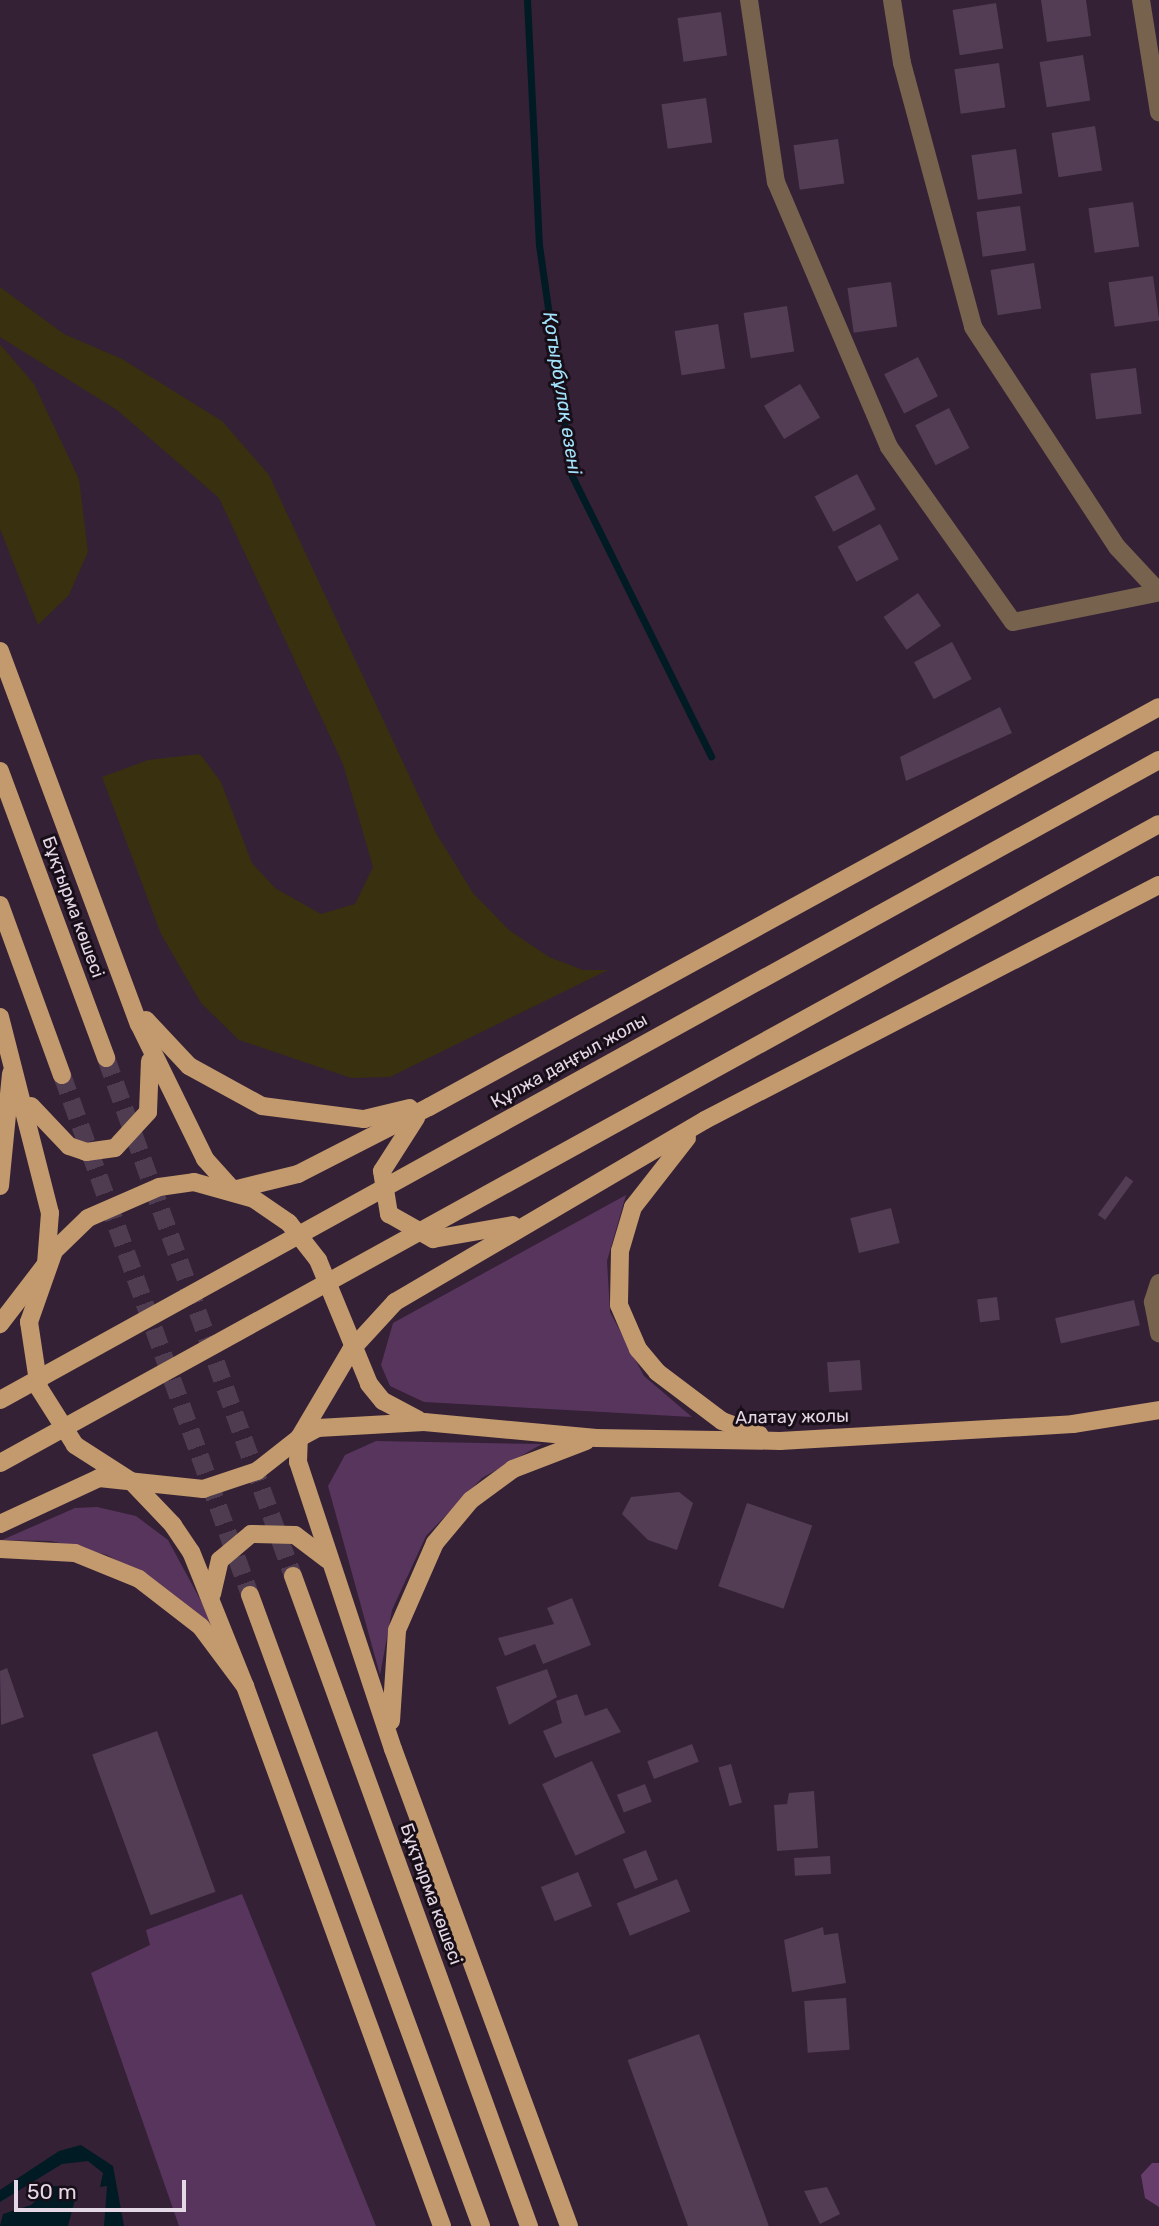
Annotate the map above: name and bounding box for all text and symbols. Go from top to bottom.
water label: Қотырбұлақ өзені [538,310,586,476]
street label: Бұқтырма көшесі [37,833,109,981]
street label: Құлжа даңғыл жолы [487,1009,651,1113]
street label: Алатау жолы [735,1405,849,1429]
street label: Бұқтырма көшесі [395,1820,467,1968]
scale bar [18,2166,189,2210]
text: 50 m [27,2179,77,2204]

